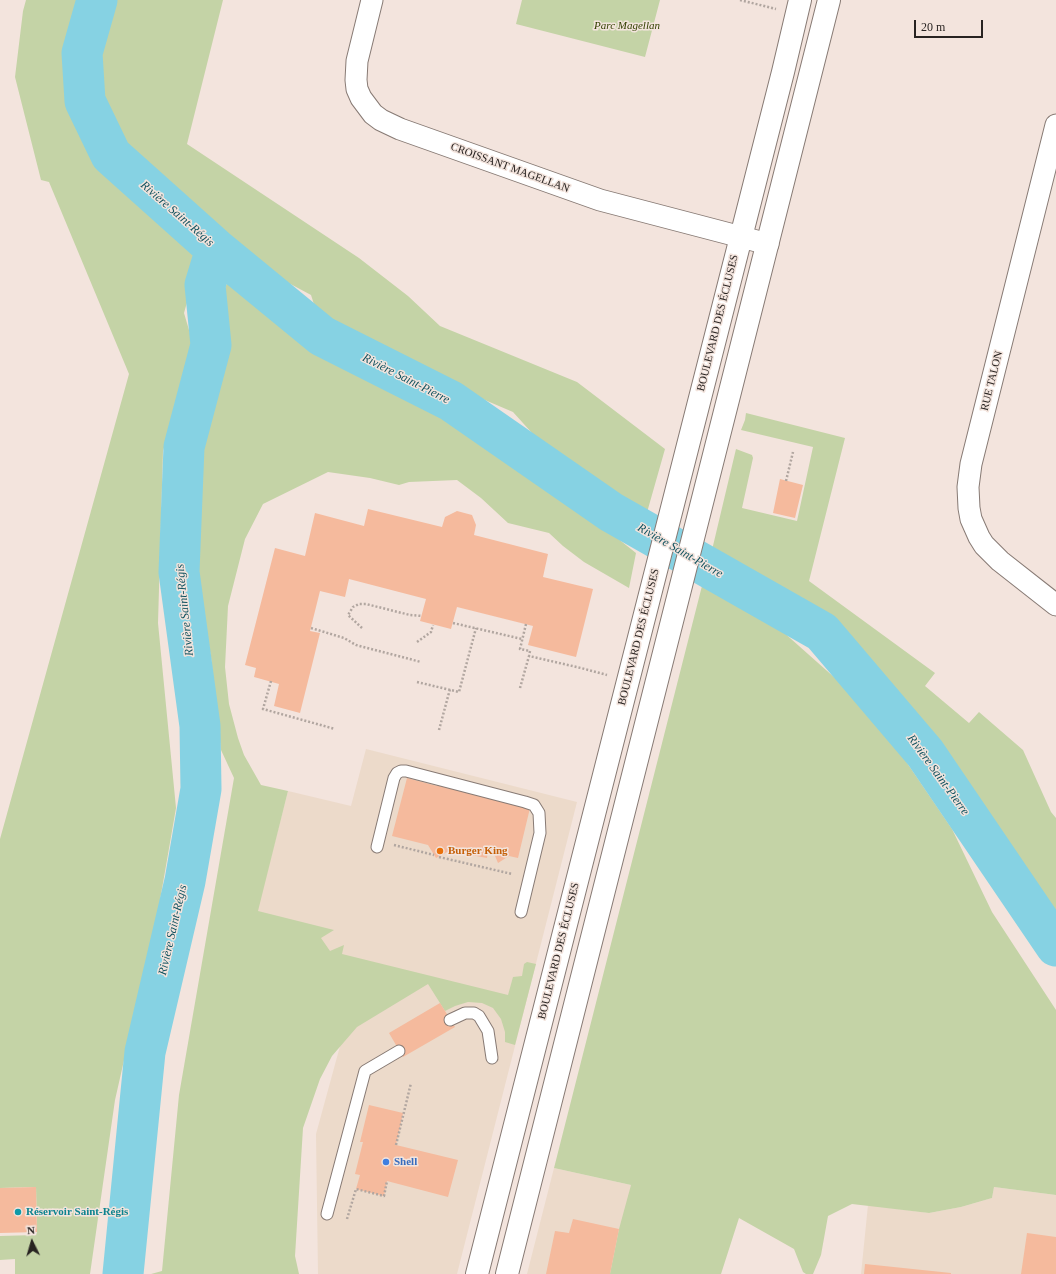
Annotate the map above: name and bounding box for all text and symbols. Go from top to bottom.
scale bar [916,12,985,38]
park label: Parc Magellan [594,19,660,33]
text: 20 m [921,20,945,34]
street label: CROISSANT MAGELLAN [449,140,571,196]
water label: Rivière Saint-Régis [137,178,217,250]
street label: BOULEVARD DES ÉCLUSES [695,253,741,393]
street label: RUE TALON [978,350,1006,412]
water label: Rivière Saint-Pierre [360,351,452,407]
water label: Rivière Saint-Pierre [635,521,725,581]
water label: Rivière Saint-Régis [173,563,197,657]
street label: BOULEVARD DES ÉCLUSES [616,567,662,707]
water label: Rivière Saint-Pierre [904,732,972,818]
place label: Burger King [448,844,508,858]
marker: Burger King [435,846,445,856]
street label: BOULEVARD DES ÉCLUSES [536,881,582,1021]
water label: Rivière Saint-Régis [156,883,190,977]
place label: Shell [394,1155,417,1169]
marker: Shell [381,1157,391,1167]
place label: Réservoir Saint-Régis [26,1205,128,1219]
marker: Réservoir Saint-Régis [13,1207,23,1217]
north arrow [12,1222,52,1262]
text: N [26,1224,35,1236]

